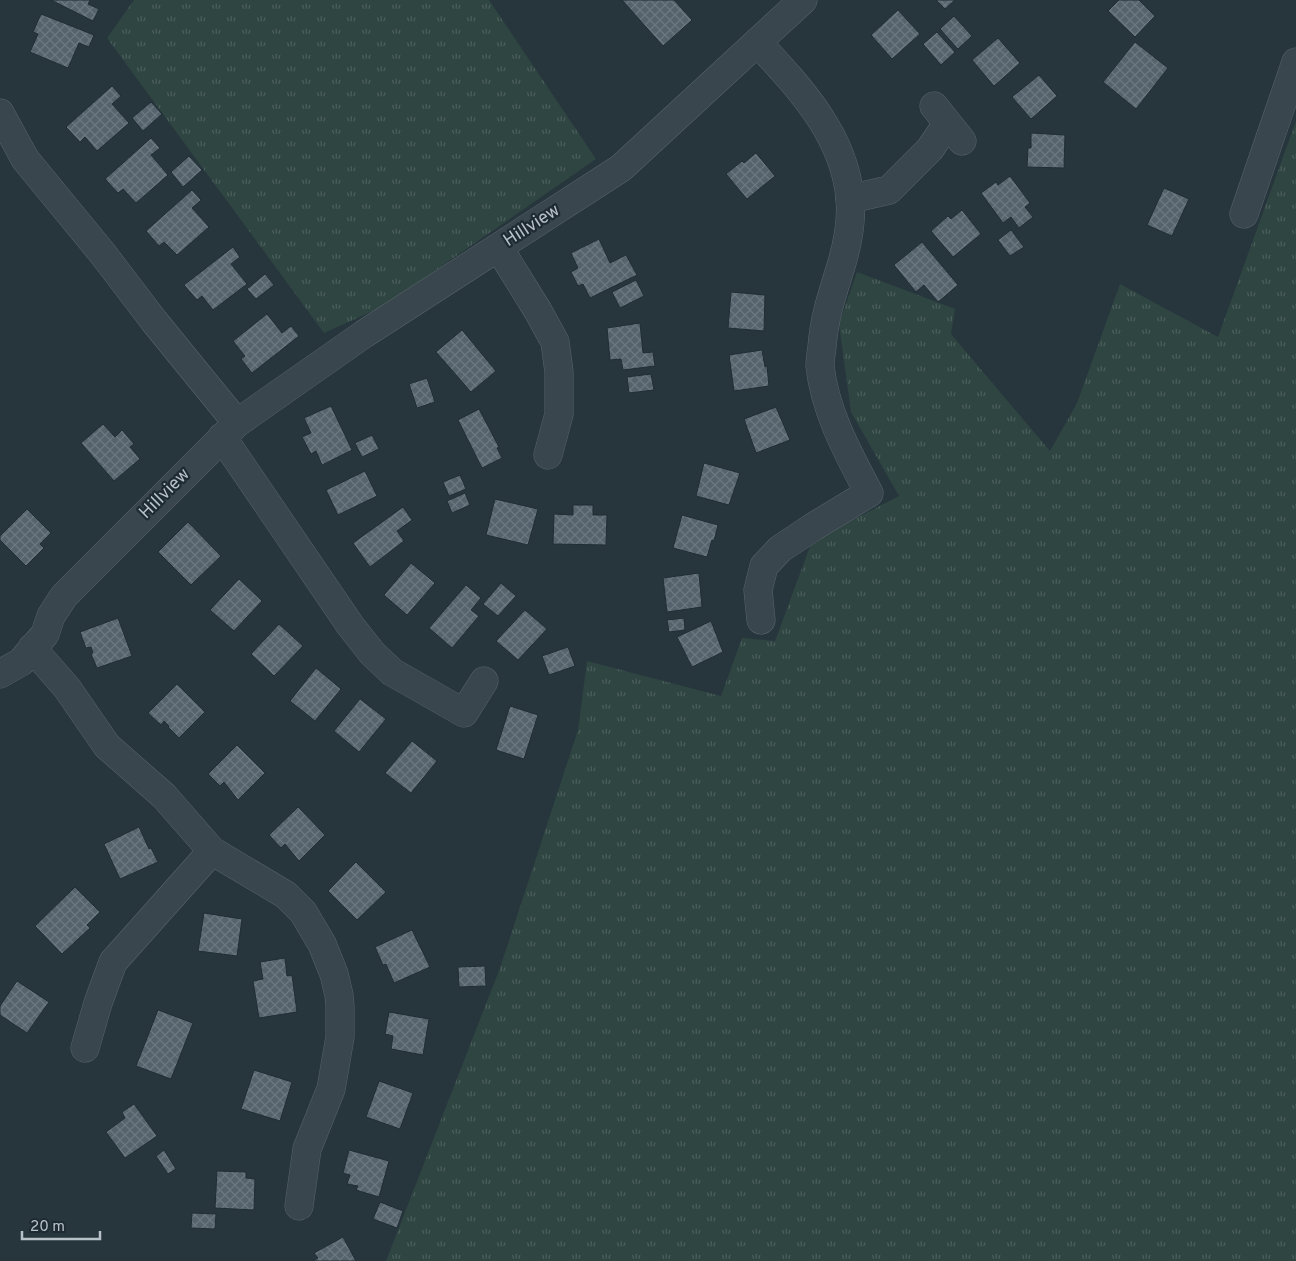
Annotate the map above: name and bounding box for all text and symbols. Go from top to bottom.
street label: Hillview [499,199,565,253]
street label: Hillview [135,464,195,524]
scale bar [22,1208,100,1240]
text: 20 m [30,1218,65,1237]

